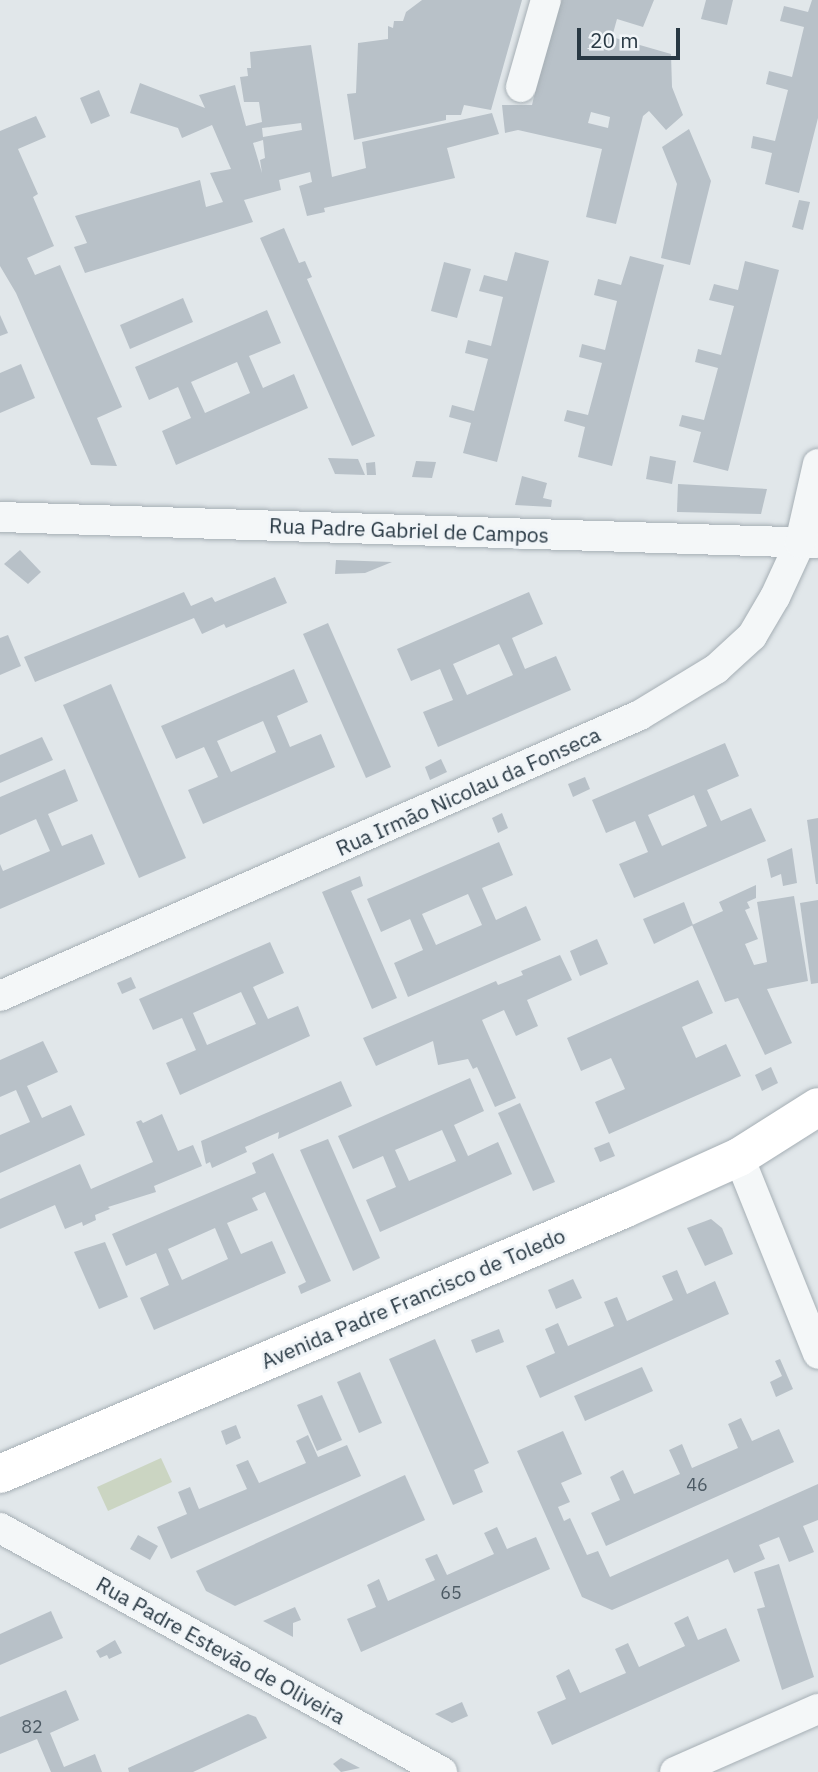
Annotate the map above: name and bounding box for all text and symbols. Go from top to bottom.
scale bar [580,14,683,58]
text: 20 m [590,26,639,54]
street label: Rua Padre Gabriel de Campos [269,513,549,547]
street label: Rua Irmão Nicolau da Fonseca [332,721,604,861]
street label: Avenida Padre Francisco de Toledo [257,1222,569,1374]
house number: 46 [686,1474,708,1496]
street label: Rua Padre Estevão de Oliveira [92,1571,350,1729]
house number: 65 [440,1582,462,1604]
house number: 82 [21,1716,43,1738]

